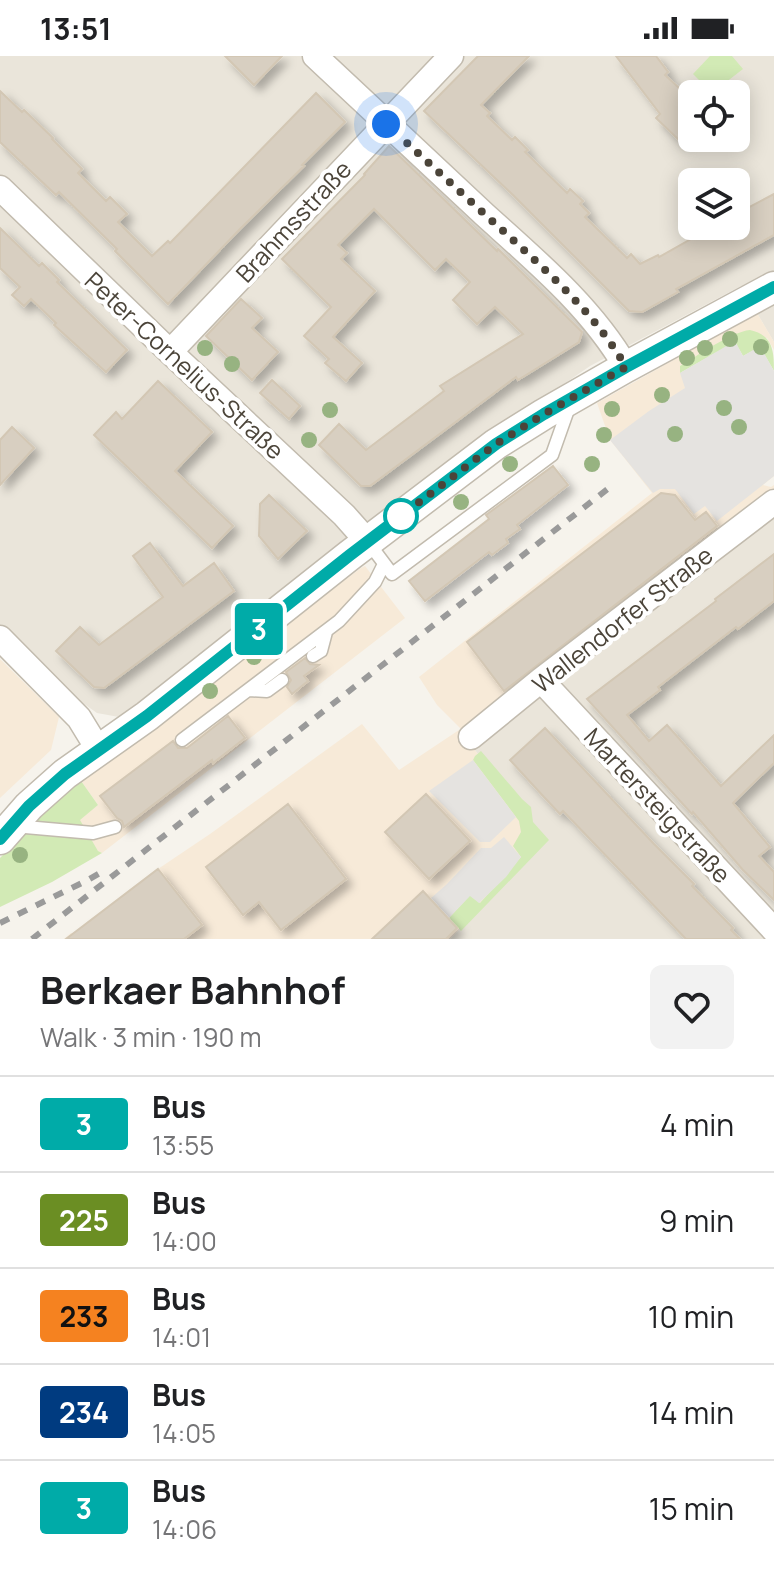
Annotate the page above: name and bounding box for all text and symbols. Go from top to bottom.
text: 13:51 [40,8,112,49]
map controls [678,80,750,240]
button: locate [678,80,750,152]
your location [366,104,406,144]
street label: Brahmsstraße [228,153,358,289]
button: layers [678,168,750,240]
street label: Peter-Cornelius-Straße [78,264,292,466]
unlabelled marker [384,499,418,533]
street label: Wallendorfer Straße [525,538,719,700]
line badge: 3 [233,603,285,655]
text: 3 [251,610,267,648]
street label: Martersteigstraße [577,720,739,890]
text: Berkaer Bahnhof [40,963,345,1015]
button: heart [650,965,734,1049]
text: Walk · 3 min · 190 m [40,1019,262,1055]
text: Bus [152,1086,206,1127]
text: 4 min [660,1104,734,1145]
text: 3 [76,1105,92,1143]
text: 13:55 [152,1127,214,1163]
text: Bus [152,1182,206,1223]
text: 9 min [659,1200,734,1241]
text: 225 [59,1201,109,1239]
text: 14:00 [152,1223,217,1259]
text: Bus [152,1278,206,1319]
text: 10 min [648,1296,734,1337]
text: 233 [59,1297,109,1335]
text: 14:01 [152,1319,211,1355]
text: Bus [152,1374,206,1415]
text: 14 min [648,1392,734,1433]
text: 234 [59,1393,109,1431]
text: 14:05 [152,1415,216,1451]
text: Bus [152,1470,206,1511]
text: 15 min [649,1488,734,1529]
text: 3 [76,1489,92,1527]
text: 14:06 [152,1511,217,1547]

